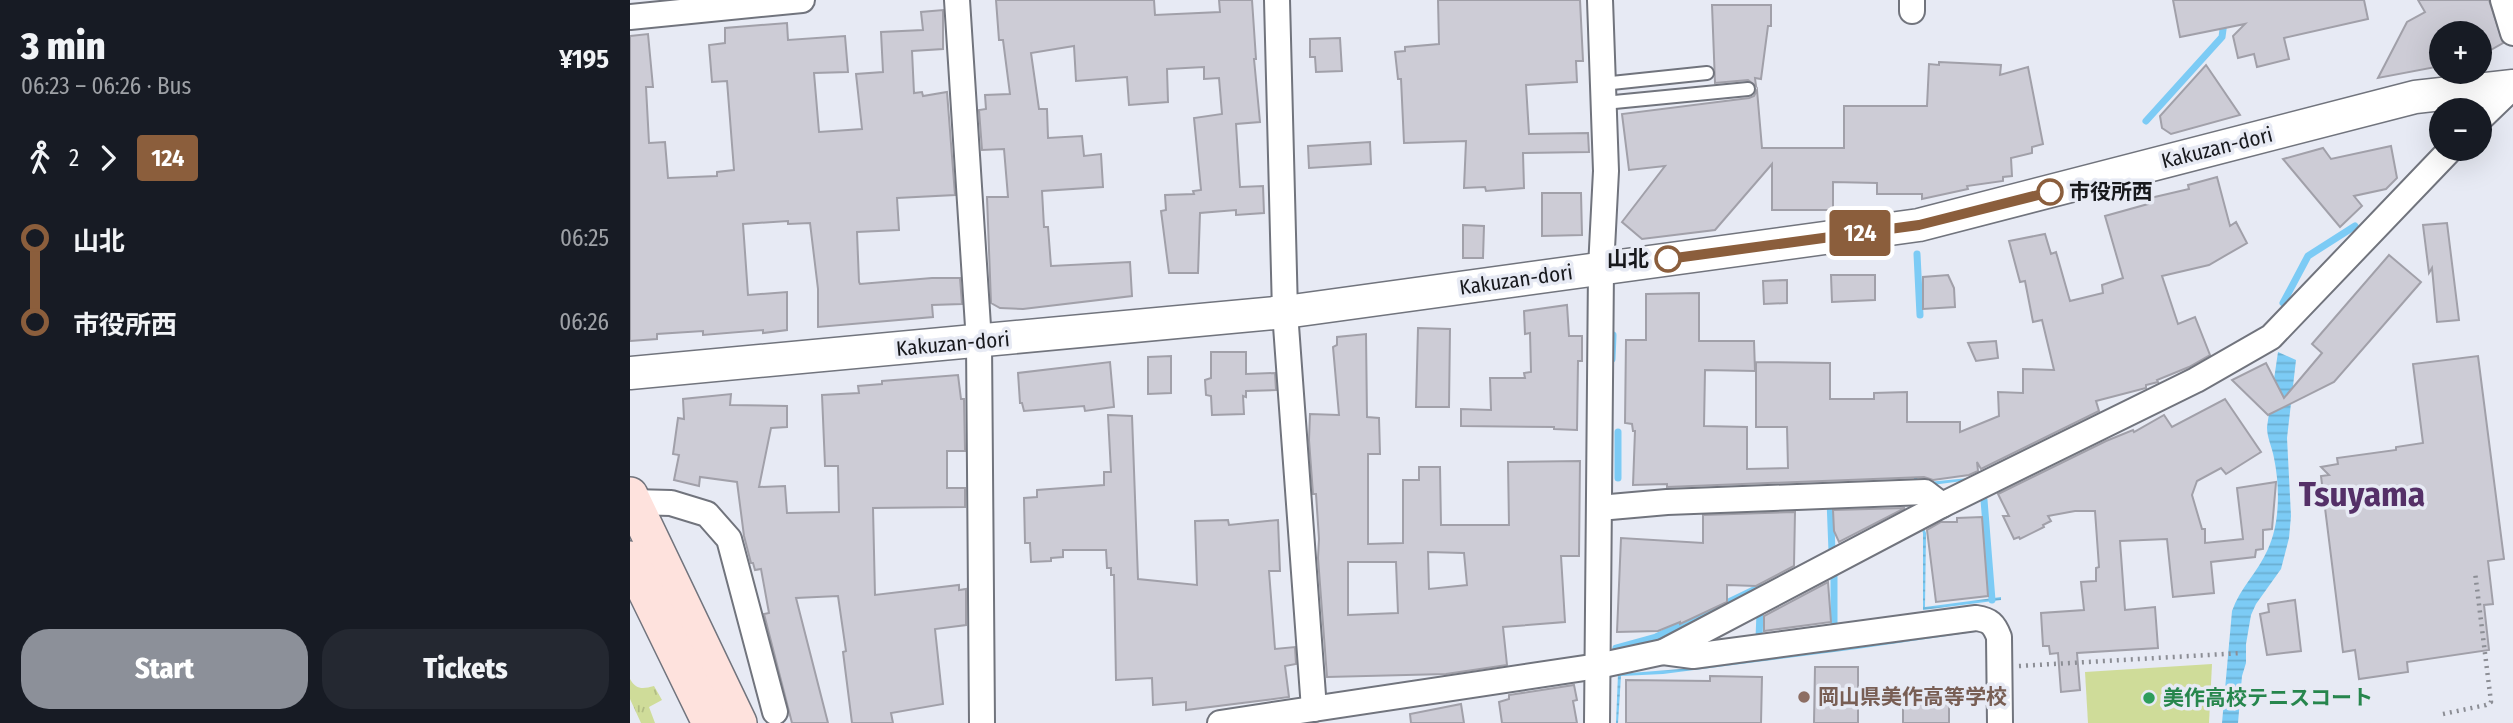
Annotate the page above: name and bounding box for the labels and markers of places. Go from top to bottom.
marker: 市役所西 [2037,179,2063,205]
place label: 市役所西 [2069,179,2153,205]
place label: 山北 [1607,246,1649,272]
marker: 山北 [1655,246,1681,272]
place label: 岡山県美作高等学校 [1818,684,2007,710]
place label: 美作高校テニスコート [2163,685,2373,711]
marker: 岡山県美作高等学校 [1796,689,1812,705]
marker: 美作高校テニスコート [2141,690,2157,706]

